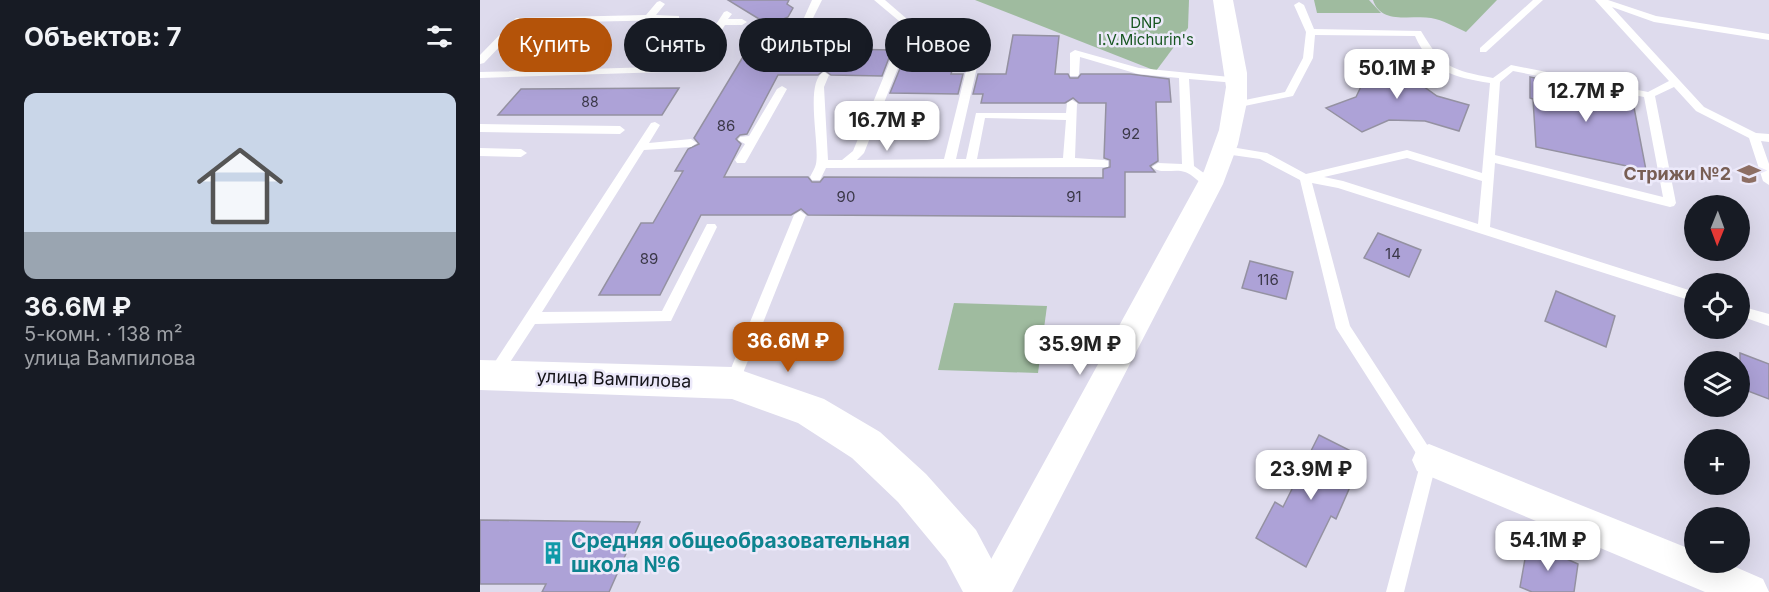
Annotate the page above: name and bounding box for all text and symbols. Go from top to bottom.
park label: DNP I.V.Michurin's [1098,13,1194,49]
chip: Купить [498,18,612,72]
chip: Снять [624,18,727,72]
chip: Фильтры [739,18,873,72]
chip: Новое [885,18,991,72]
icon: filters [423,20,456,53]
text: Объектов: 7 [24,21,182,52]
pin: 50.1M ₽ [1342,49,1452,100]
text: 50.1M ₽ [1358,56,1436,80]
pin: 12.7M ₽ [1531,72,1641,123]
text: 12.7M ₽ [1547,79,1625,103]
house number: 88 [581,93,599,110]
pin: 16.7M ₽ [832,101,942,152]
text: 16.7M ₽ [848,108,926,132]
house number: 86 [717,116,735,135]
house number: 92 [1122,124,1140,143]
icon: home [186,132,294,240]
school or university icon: Стрижи №2 [1736,161,1762,187]
place label: Стрижи №2 [1624,163,1731,184]
house number: 90 [837,187,855,206]
house number: 91 [1066,187,1082,206]
north arrow [1684,195,1750,261]
map controls [1684,195,1750,573]
house number: 14 [1385,244,1401,263]
house number: 89 [640,249,658,268]
house number: 116 [1257,270,1279,289]
button: locate [1684,273,1750,339]
text: 36.6M ₽ [24,291,131,322]
text: 5-комн. · 138 m² [24,322,183,346]
pin: 36.6M ₽ [733,322,843,373]
pin: 35.9M ₽ [1025,325,1135,376]
text: 36.6M ₽ [747,329,829,353]
text: 35.9M ₽ [1039,332,1121,356]
text: улица Вампилова [24,346,196,370]
button: layers [1684,351,1750,417]
street label: улица Вампилова [536,365,692,392]
button: + [1684,429,1750,495]
pin: 23.9M ₽ [1256,450,1366,501]
text: 23.9M ₽ [1270,457,1352,481]
button: − [1684,507,1750,573]
pin: 54.1M ₽ [1493,521,1603,572]
place label: Средняя общеобразовательная школа №6 [571,528,910,577]
text: 54.1M ₽ [1509,528,1587,552]
building icon: Средняя общеобразовательная школа №6 [540,540,566,566]

